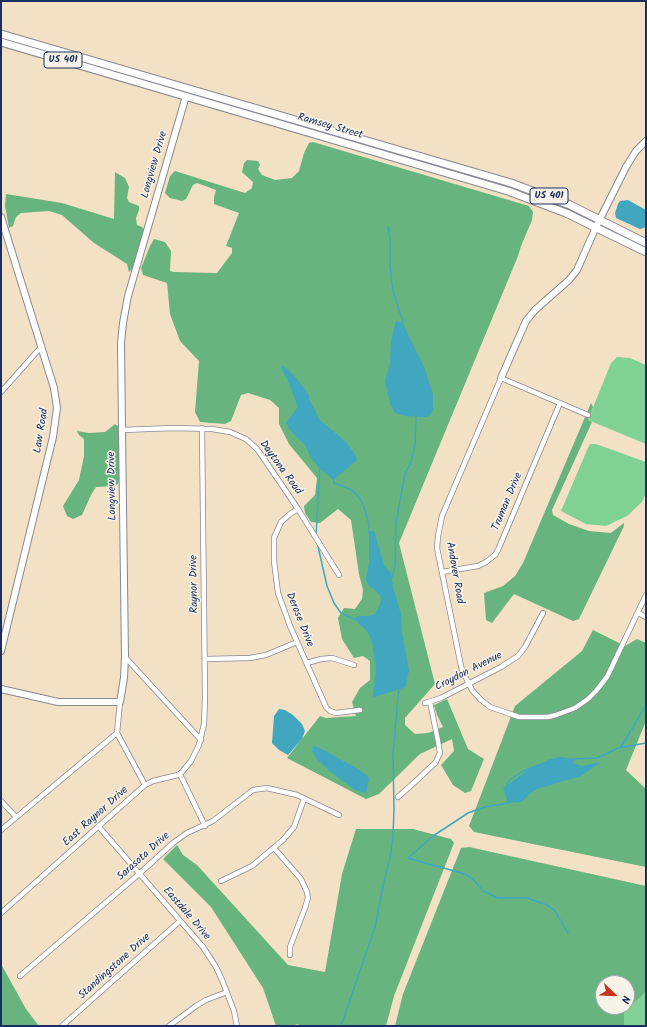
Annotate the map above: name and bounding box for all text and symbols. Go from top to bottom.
road number: US 401 [44,52,82,68]
street label: Ramsey Street [296,111,364,143]
street label: Longview Drive [139,130,171,200]
road number: US 401 [530,188,568,204]
street label: Law Road [32,408,52,454]
street label: Daytona Road [256,438,304,498]
street label: Longview Drive [106,451,120,521]
street label: Truman Drive [490,471,526,533]
street label: Andover Road [442,541,466,605]
street label: Raynor Drive [188,555,202,613]
street label: Derose Drive [282,591,316,649]
street label: Croydon Avenue [433,649,505,695]
street label: East Raynor Drive [61,784,131,850]
street label: Sarasota Drive [115,830,173,884]
street label: Eastdale Drive [159,885,213,943]
street label: Standingstone Drive [76,931,154,1003]
north arrow [595,975,635,1015]
text: N [615,993,635,1006]

